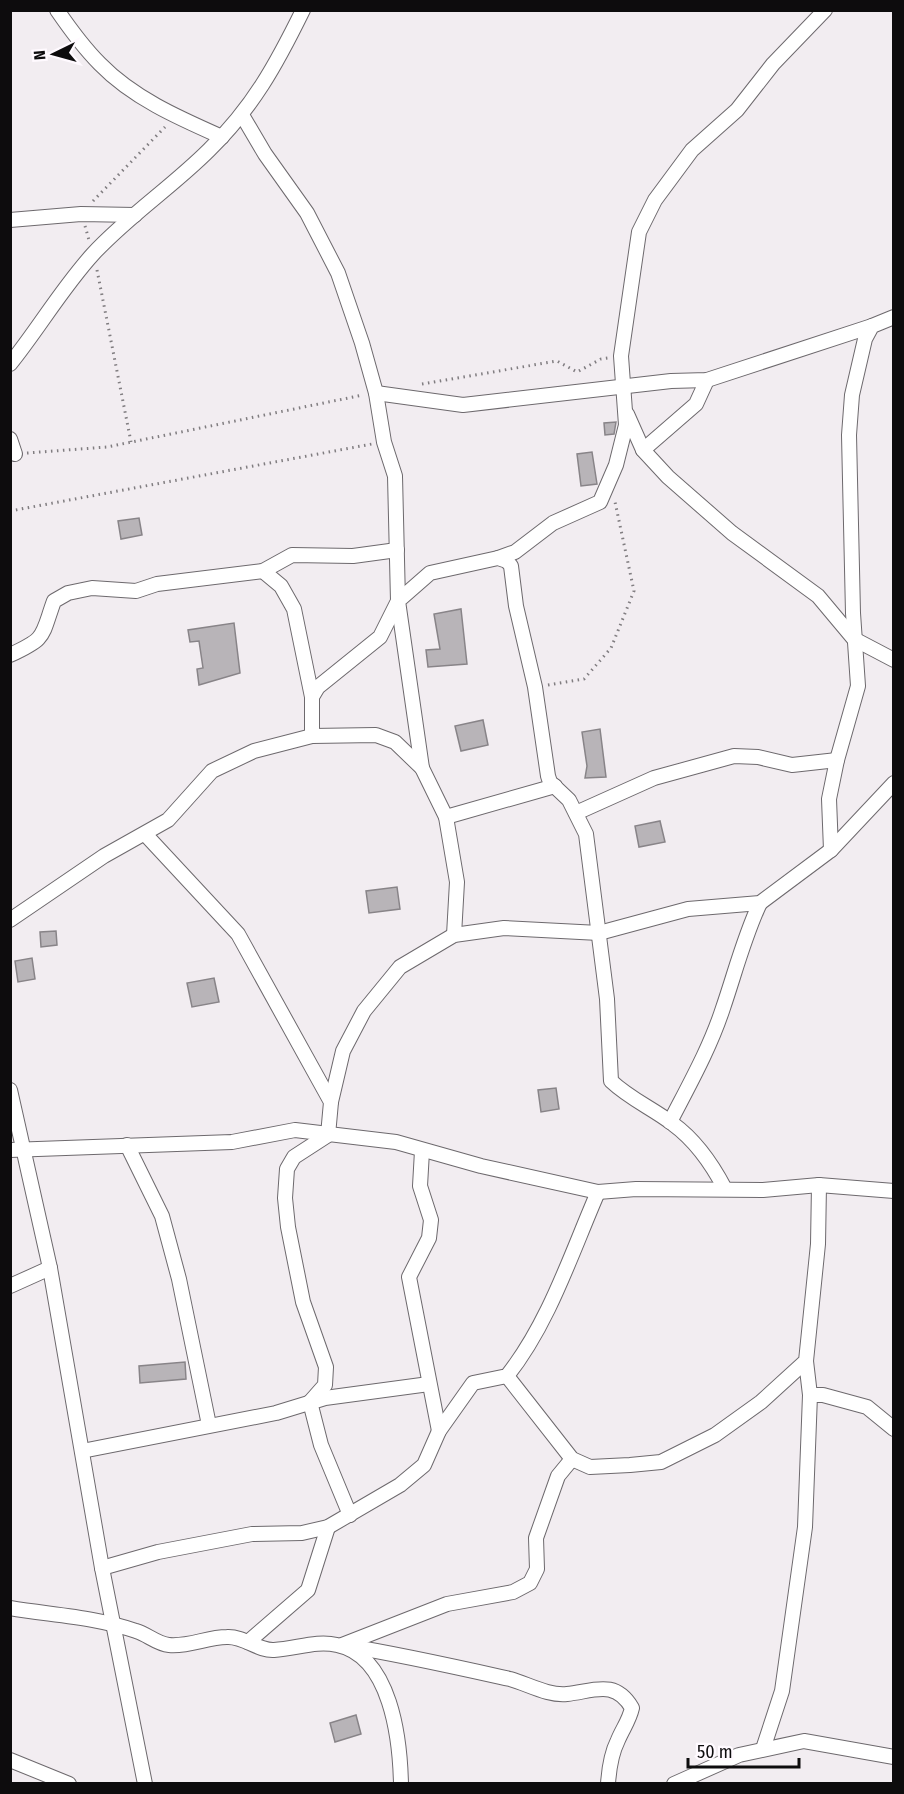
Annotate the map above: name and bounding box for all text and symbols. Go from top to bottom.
north arrow [24,24,84,84]
text: N [30,50,49,61]
scale bar [688,1731,799,1769]
text: 50 m [697,1741,733,1763]

